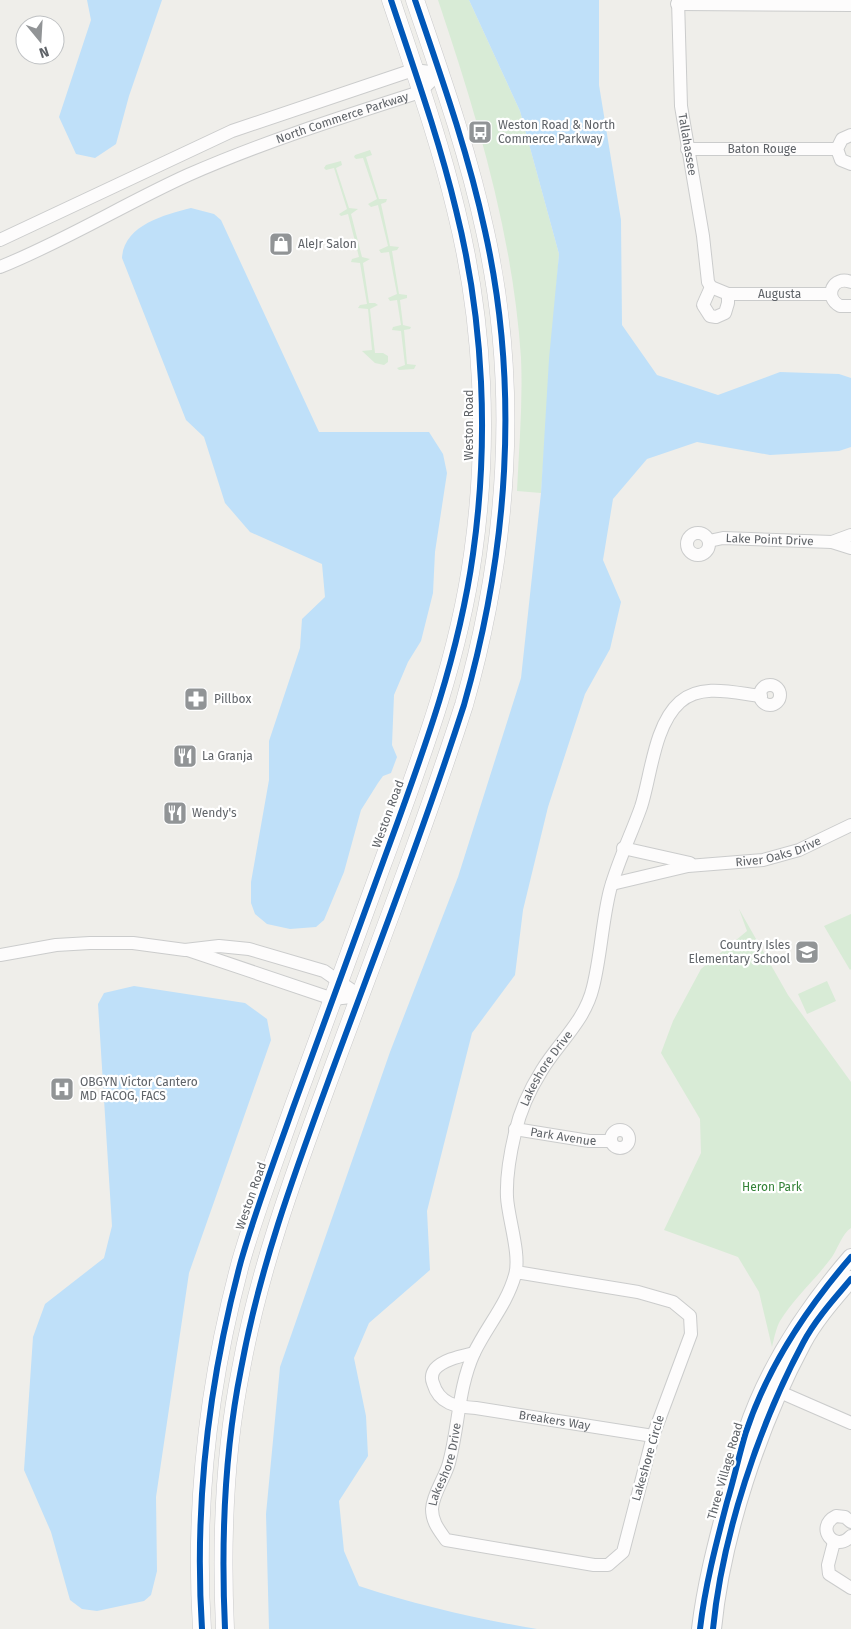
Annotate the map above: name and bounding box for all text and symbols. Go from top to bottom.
north arrow [15,15,65,65]
text: N [37,42,51,61]
street label: North Commerce Parkway [274,89,410,146]
street label: Tallahassee [675,112,700,177]
place label: Weston Road & North Commerce Parkway [498,118,615,146]
bus stop icon: Weston Road & North Commerce Parkway [467,119,493,145]
street label: Baton Rouge [728,142,796,156]
shop icon: AleJr Salon [268,231,294,257]
place label: AleJr Salon [298,237,357,251]
street label: Augusta [758,287,801,301]
street label: Weston Road [462,390,476,460]
street label: Lake Point Drive [725,531,814,548]
pharmacy icon: Pillbox [183,686,209,712]
place label: Pillbox [214,692,251,706]
restaurant icon: La Granja [172,743,198,769]
place label: La Granja [202,749,253,763]
street label: Weston Road [369,778,407,850]
restaurant icon: Wendy's [162,800,188,826]
place label: Wendy's [192,806,237,820]
street label: River Oaks Drive [735,833,823,869]
place label: Country Isles Elementary School [688,938,790,966]
school or university icon: Country Isles Elementary School [794,939,820,965]
street label: Lakeshore Drive [517,1028,575,1108]
place label: OBGYN Victor Cantero MD FACOG, FACS [80,1075,198,1103]
hospital icon: OBGYN Victor Cantero MD FACOG, FACS [49,1076,75,1102]
street label: Park Avenue [529,1125,596,1148]
street label: Weston Road [233,1160,269,1232]
park label: Heron Park [742,1180,803,1194]
street label: Breakers Way [518,1408,591,1433]
street label: Lakeshore Circle [629,1413,667,1503]
street label: Three Village Road [704,1421,746,1521]
street label: Lakeshore Drive [425,1422,464,1507]

